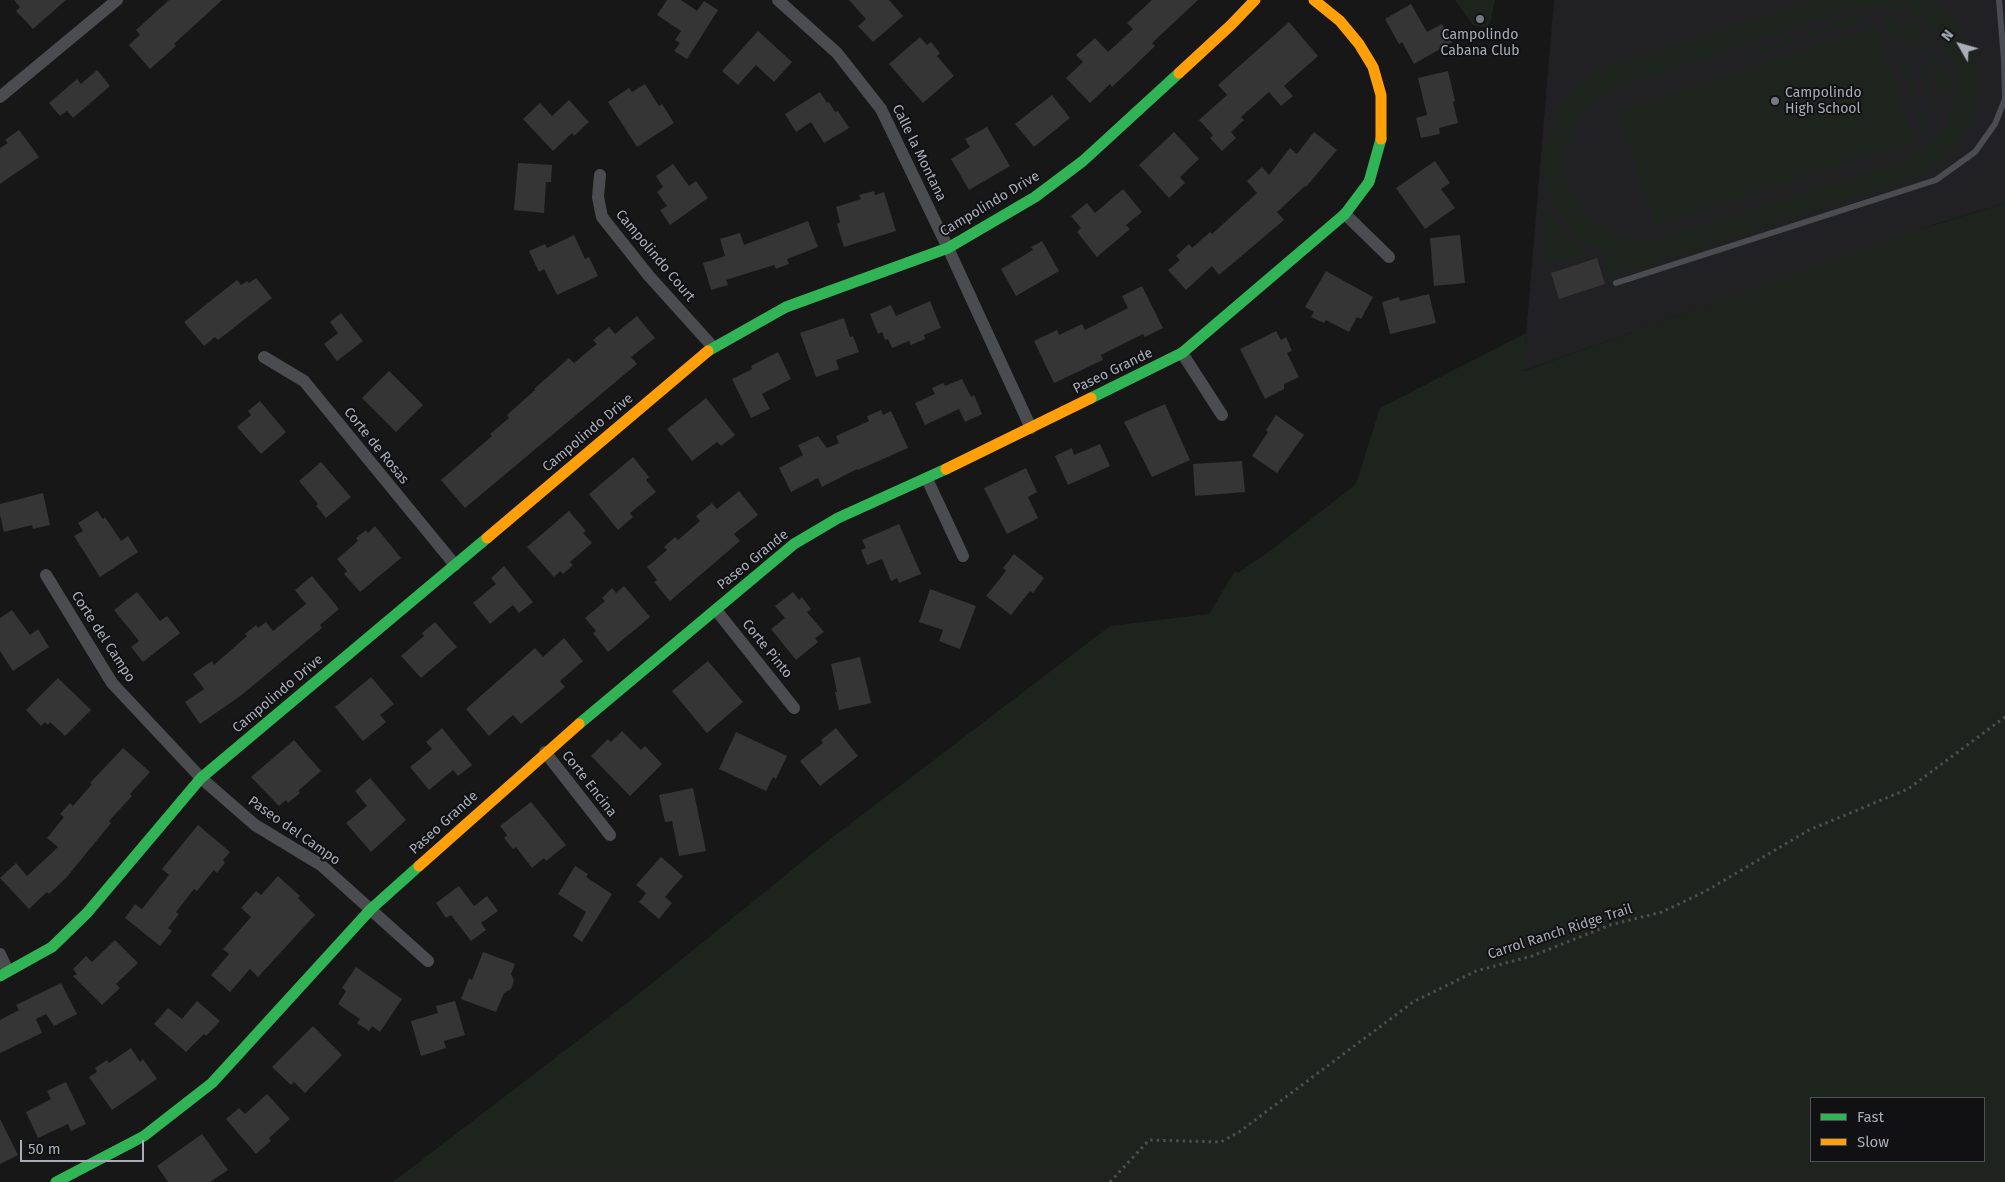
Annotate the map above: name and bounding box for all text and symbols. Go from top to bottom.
marker: Campolindo Cabana Club [1474,13,1486,25]
north arrow [1935,20,1985,70]
place label: Campolindo Cabana Club [1441,27,1519,59]
text: N [1938,27,1957,44]
place label: Campolindo High School [1785,85,1862,118]
marker: Campolindo High School [1769,95,1781,107]
street label: Calle la Montana [888,102,950,204]
street label: Campolindo Drive [937,168,1043,240]
street label: Campolindo Court [612,207,698,305]
street label: Paseo Grande [1070,344,1156,398]
street label: Campolindo Drive [539,390,637,476]
street label: Corte de Rosas [340,404,412,488]
street label: Paseo Grande [714,526,792,594]
street label: Corte del Campo [67,588,139,686]
street label: Corte Pinto [738,616,796,682]
street label: Campolindo Drive [229,651,327,737]
street label: Corte Encina [558,748,620,820]
street label: Paseo Grande [406,788,482,858]
street label: Paseo del Campo [245,793,343,869]
street label: Carrol Ranch Ridge Trail [1486,901,1634,963]
legend [1810,1097,1985,1162]
text: Fast [1857,1108,1884,1126]
scale bar [22,1130,146,1162]
text: Slow [1857,1133,1889,1151]
text: 50 m [28,1140,61,1158]

